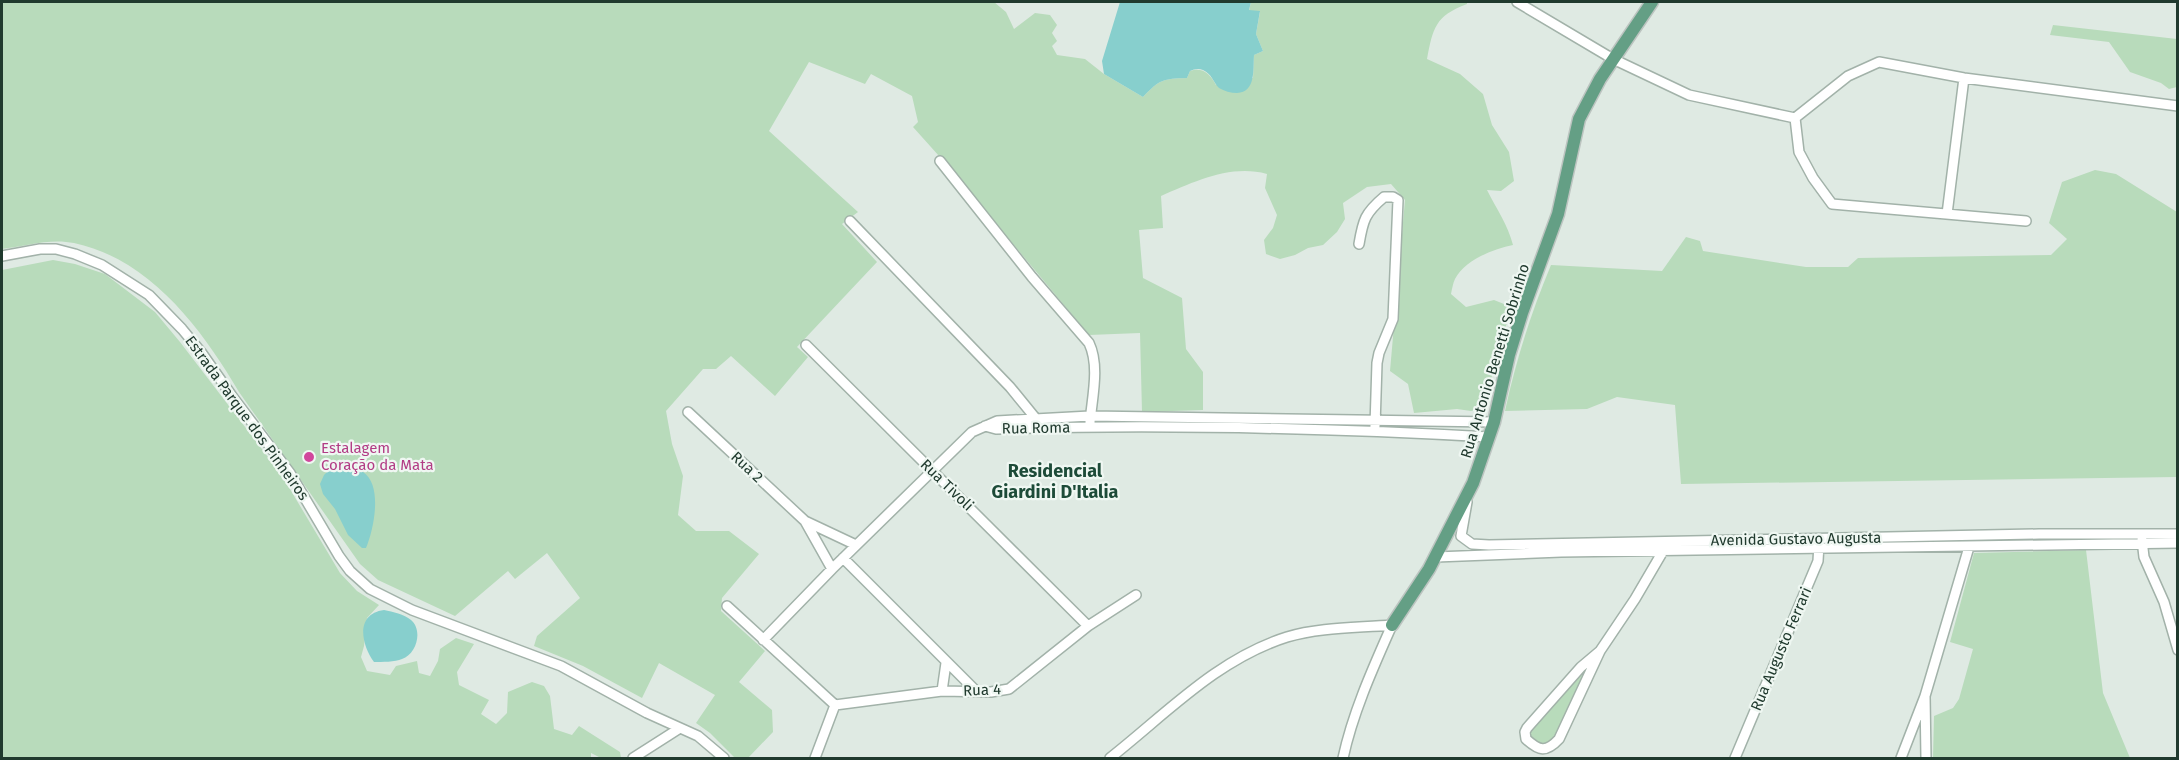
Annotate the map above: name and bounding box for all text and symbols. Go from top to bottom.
street label: Rua Antonio Benetti Sobrinho [1457,262,1533,460]
street label: Estrada Parque dos Pinheiros [181,332,313,504]
street label: Rua Roma [1002,418,1070,438]
place label: Estalagem Coração da Mata [321,439,434,474]
street label: Rua 2 [727,448,767,486]
marker: Estalagem Coração da Mata [302,450,316,464]
street label: Rua Tivoli [917,455,977,515]
district label: Residencial Giardini D'Italia [992,460,1119,503]
street label: Avenida Gustavo Augusta [1710,529,1882,549]
street label: Rua Augusto Ferrari [1747,584,1815,714]
street label: Rua 4 [963,680,1001,700]

